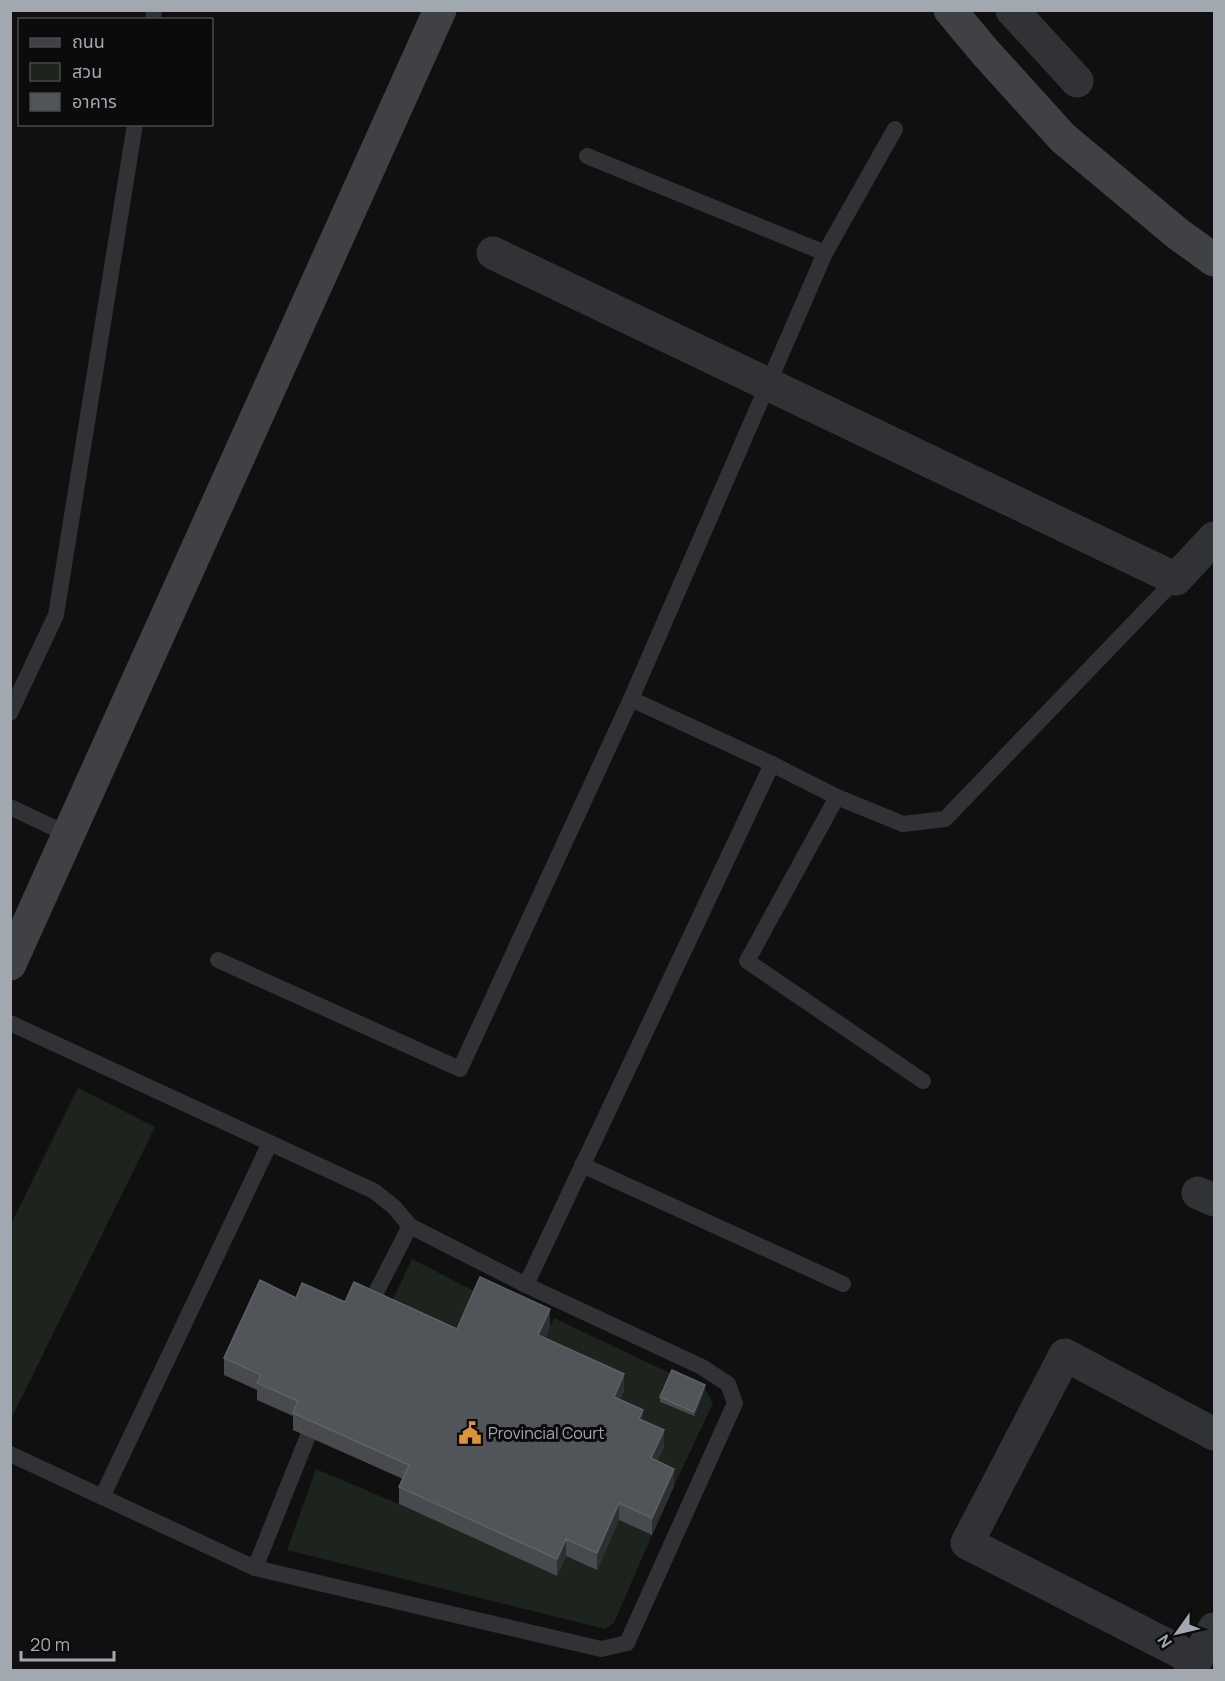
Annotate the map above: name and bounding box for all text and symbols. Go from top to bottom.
legend [18,18,213,126]
text: ถนน [72,29,105,53]
text: สวน [72,59,102,83]
text: อาคาร [72,89,117,113]
public building icon: Provincial Court [457,1420,483,1446]
place label: Provincial Court [488,1422,605,1444]
north arrow [1147,1603,1207,1663]
scale bar [21,1624,114,1662]
text: N [1152,1630,1177,1652]
text: 20 m [30,1632,70,1656]

